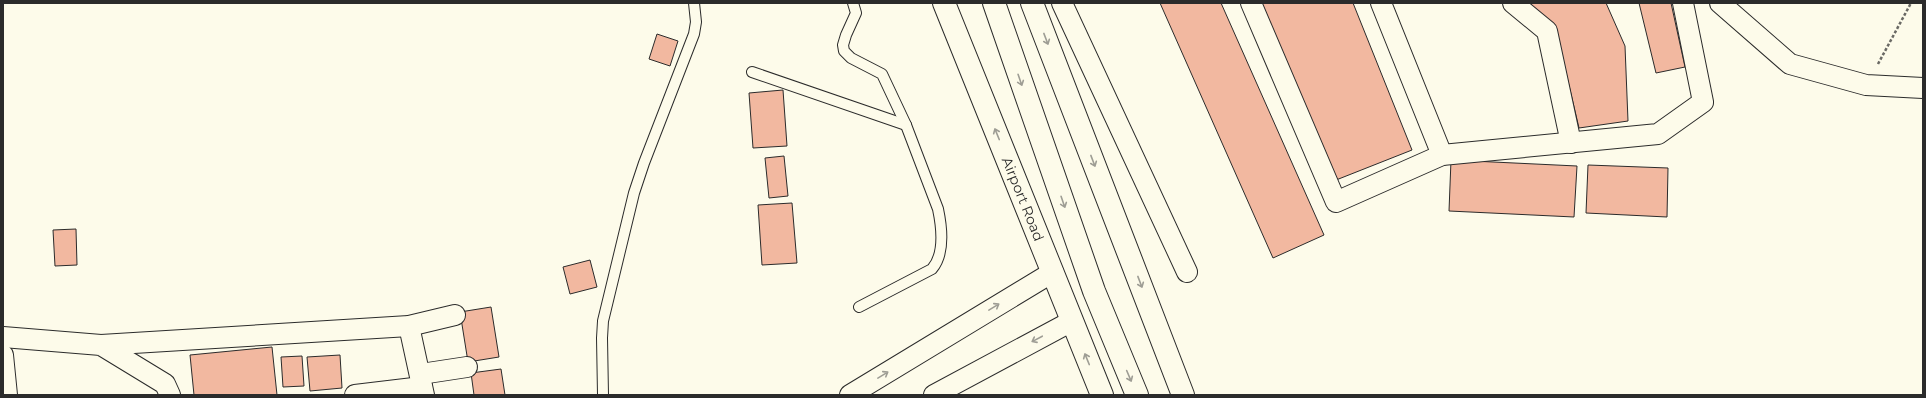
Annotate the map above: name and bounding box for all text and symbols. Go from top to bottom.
one-way arrow [1043,33,1051,45]
one-way arrow [1017,73,1025,85]
one-way arrow [993,129,1001,141]
street label: Airport Road [998,154,1048,244]
one-way arrow [1090,154,1098,166]
one-way arrow [1060,196,1067,209]
one-way arrow [1136,276,1144,288]
one-way arrow [989,303,1000,312]
one-way arrow [1032,336,1044,343]
one-way arrow [1083,353,1091,365]
one-way arrow [877,370,889,378]
one-way arrow [1126,370,1133,382]

